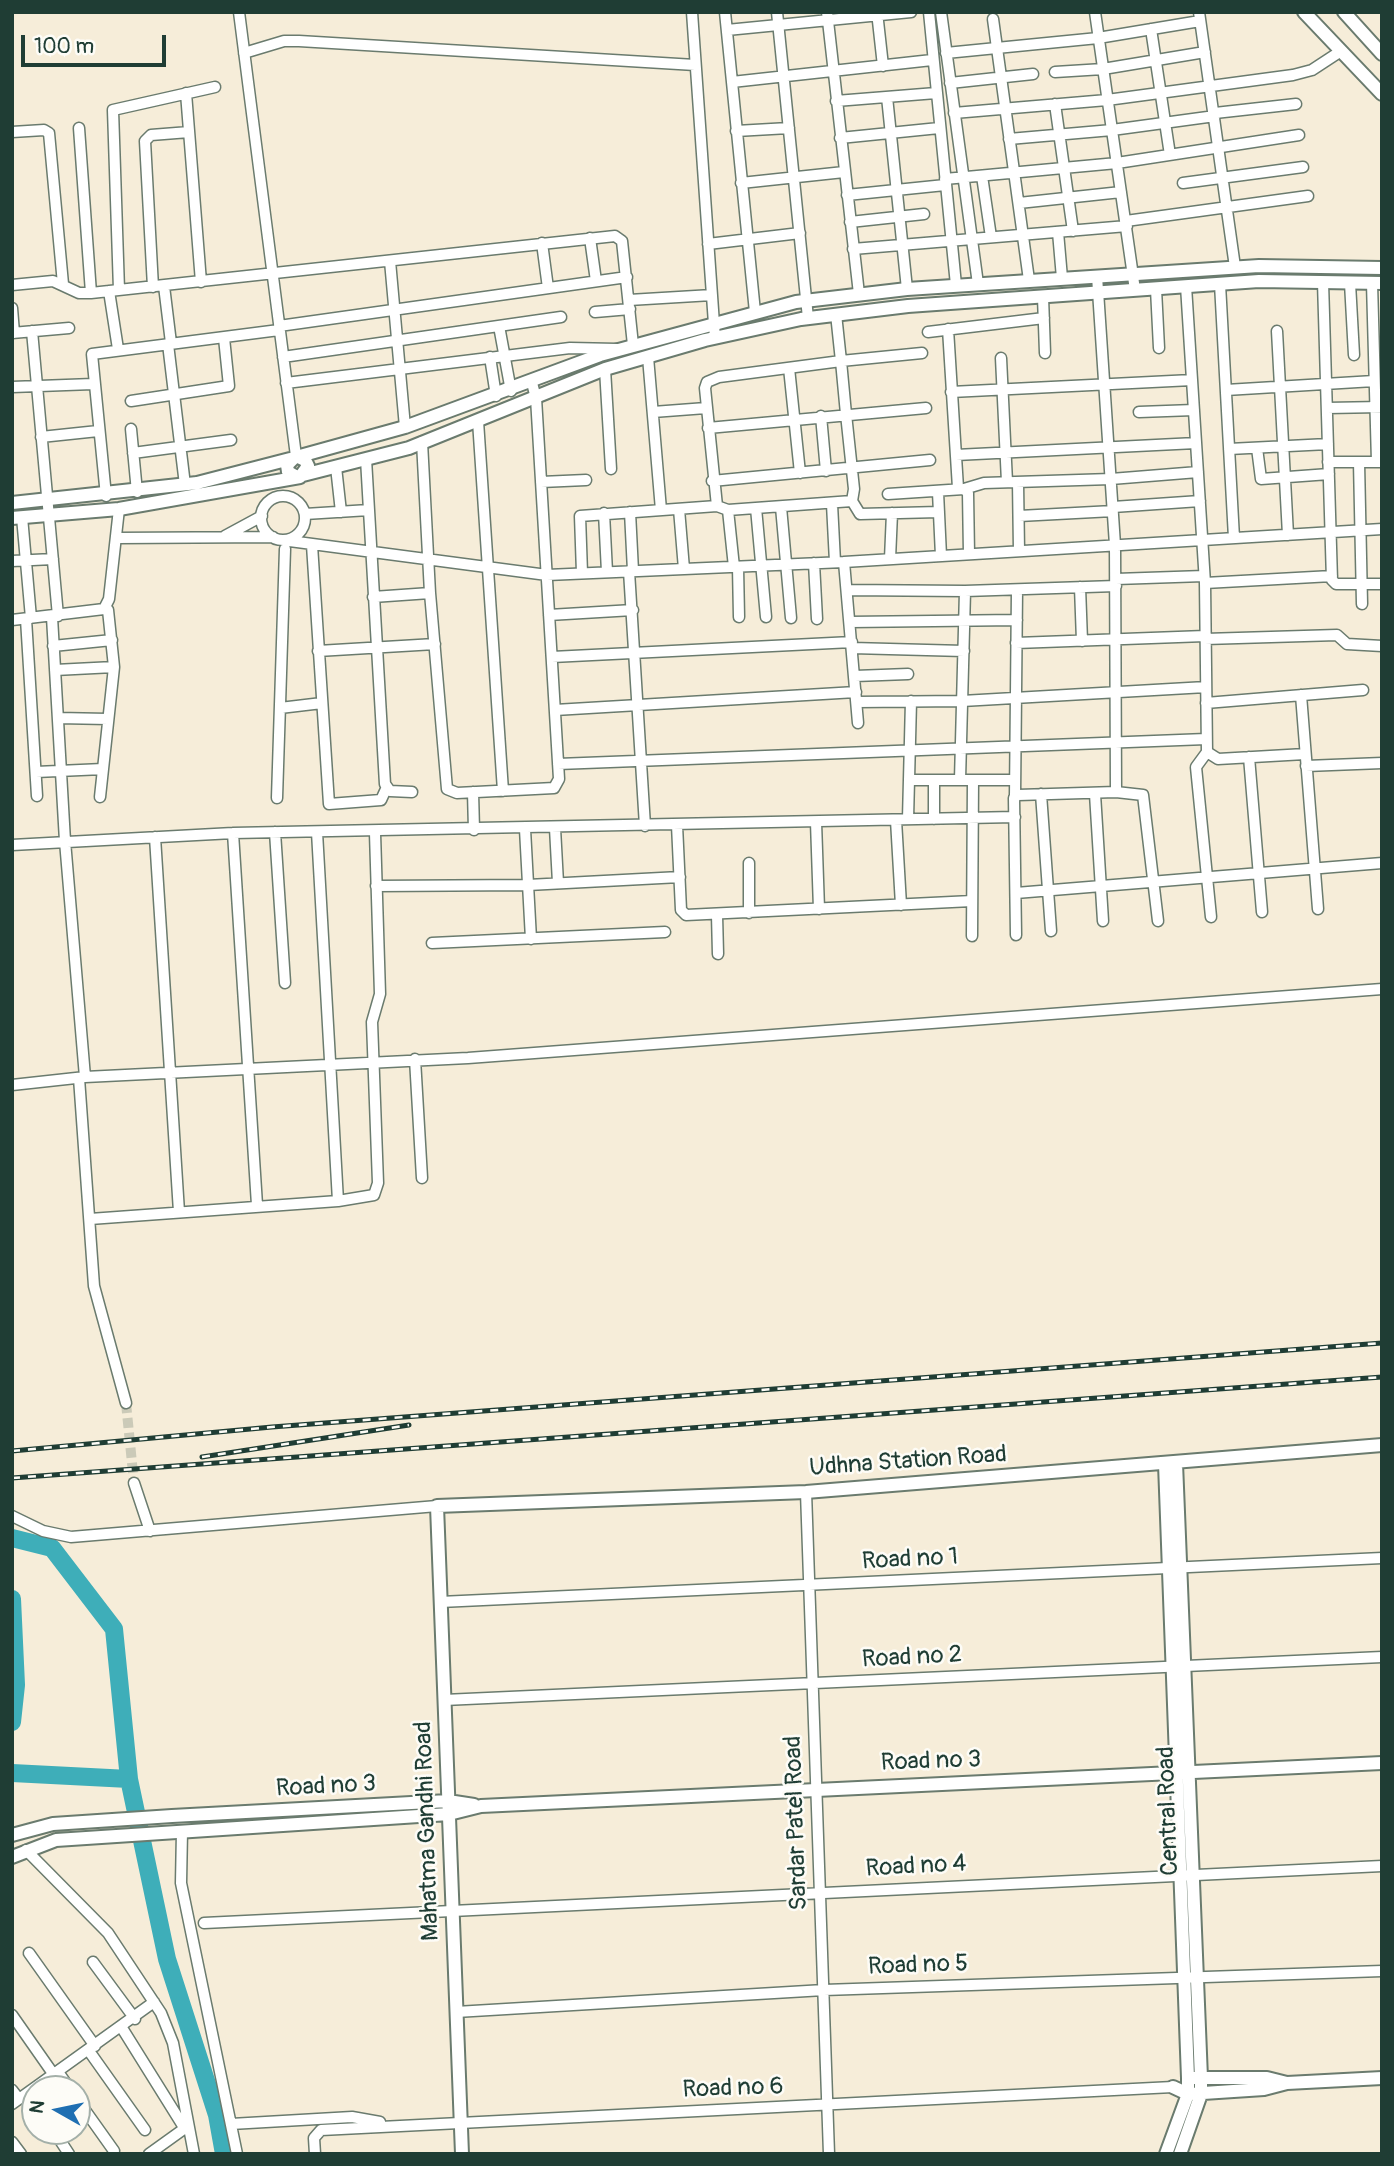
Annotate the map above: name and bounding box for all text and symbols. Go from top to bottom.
scale bar [24,21,170,65]
text: 100 m [34,33,94,60]
street label: Udhna Station Road [808,1441,1008,1483]
street label: Road no 1 [861,1543,959,1577]
street label: Road no 2 [861,1641,963,1675]
street label: Mahatma Gandhi Road [410,1721,446,1941]
street label: Sardar Patel Road [780,1735,814,1911]
street label: Road no 3 [880,1746,982,1778]
street label: Central Road [1152,1746,1186,1876]
street label: Road no 3 [275,1770,377,1804]
street label: Road no 4 [865,1850,967,1884]
street label: Road no 5 [867,1950,969,1982]
street label: Road no 6 [682,2073,784,2105]
north arrow [21,2075,91,2145]
text: N [24,2099,50,2115]

